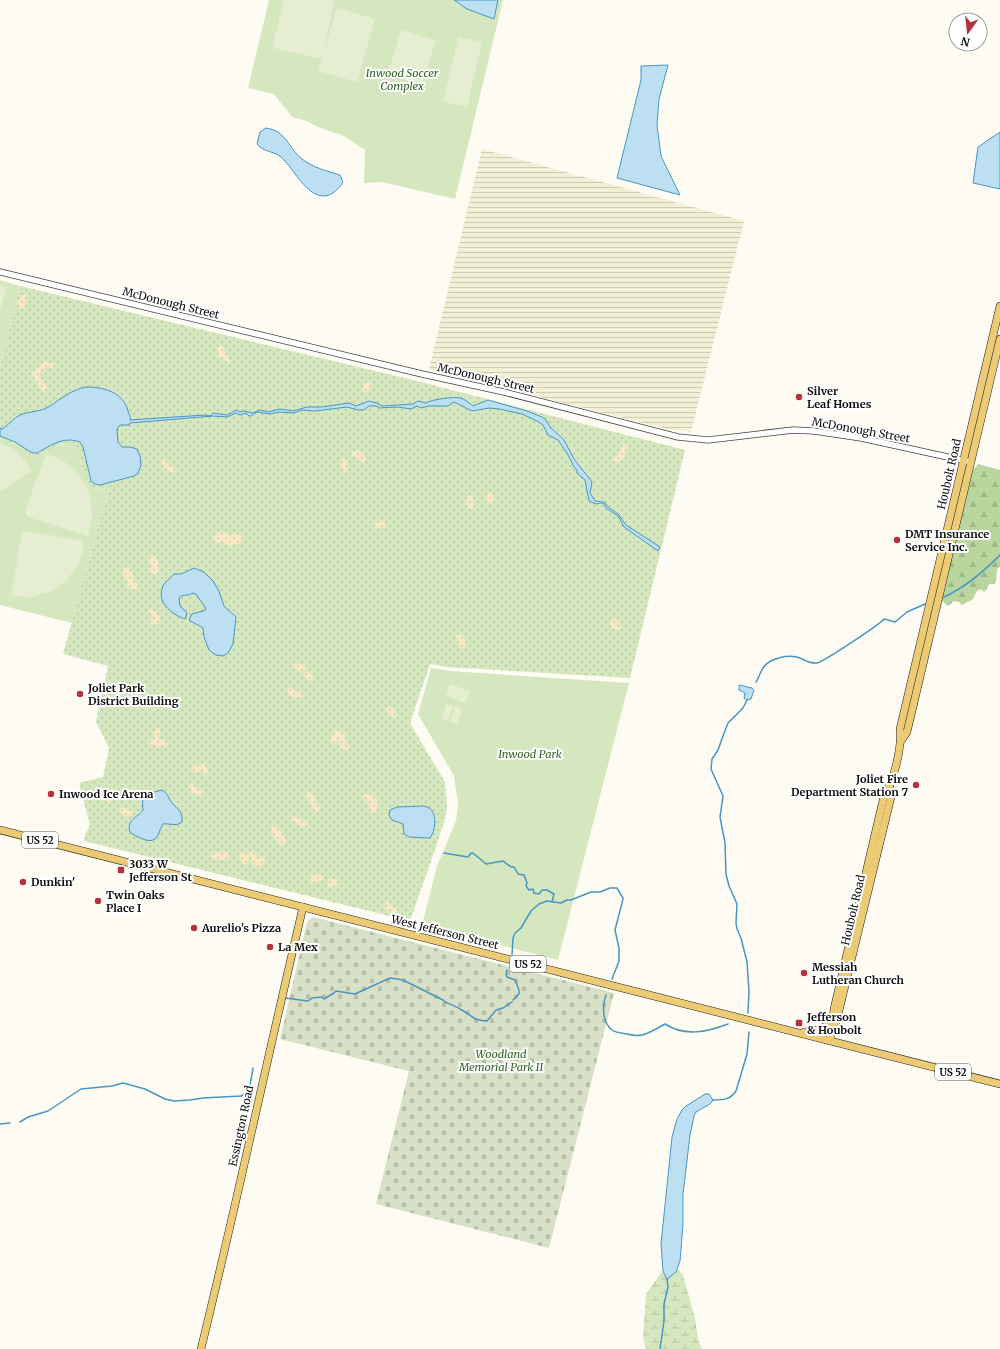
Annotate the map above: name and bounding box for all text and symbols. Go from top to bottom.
north arrow [948,12,988,52]
text: N [959,34,971,50]
park label: Inwood Soccer Complex [366,66,439,93]
street label: McDonough Street [121,284,222,322]
street label: McDonough Street [436,360,537,396]
place label: Silver Leaf Homes [807,384,872,411]
marker: Silver Leaf Homes [794,392,804,402]
street label: McDonough Street [811,414,912,446]
street label: Houbolt Road [934,437,964,511]
place label: DMT Insurance Service Inc. [905,527,989,554]
marker: DMT Insurance Service Inc. [892,535,902,545]
place label: Joliet Park District Building [87,681,179,708]
marker: Joliet Park District Building [75,689,85,699]
park label: Inwood Park [498,747,562,761]
place label: Joliet Fire Department Station 7 [791,772,908,799]
marker: Joliet Fire Department Station 7 [911,780,921,790]
place label: Inwood Ice Arena [59,787,154,801]
marker: Inwood Ice Arena [46,789,56,799]
road number: US 52 [22,832,58,848]
place label: 3033 W Jefferson St [128,857,192,884]
marker: 3033 W Jefferson St [116,865,126,875]
street label: Houbolt Road [838,873,868,947]
place label: Dunkin' [31,875,75,889]
marker: Dunkin' [18,877,28,887]
place label: Twin Oaks Place I [106,888,165,915]
marker: Twin Oaks Place I [93,896,103,906]
street label: West Jefferson Street [389,912,501,952]
place label: Aurelio's Pizza [201,921,281,935]
marker: Aurelio's Pizza [189,923,199,933]
place label: La Mex [278,940,318,954]
marker: La Mex [265,942,275,952]
road number: US 52 [510,956,546,972]
place label: Messiah Lutheran Church [812,960,904,987]
marker: Messiah Lutheran Church [799,968,809,978]
place label: Jefferson & Houbolt [806,1010,862,1037]
marker: Jefferson & Houbolt [794,1018,804,1028]
park label: Woodland Memorial Park II [458,1047,543,1074]
road number: US 52 [935,1064,971,1080]
street label: Essington Road [226,1084,256,1168]

